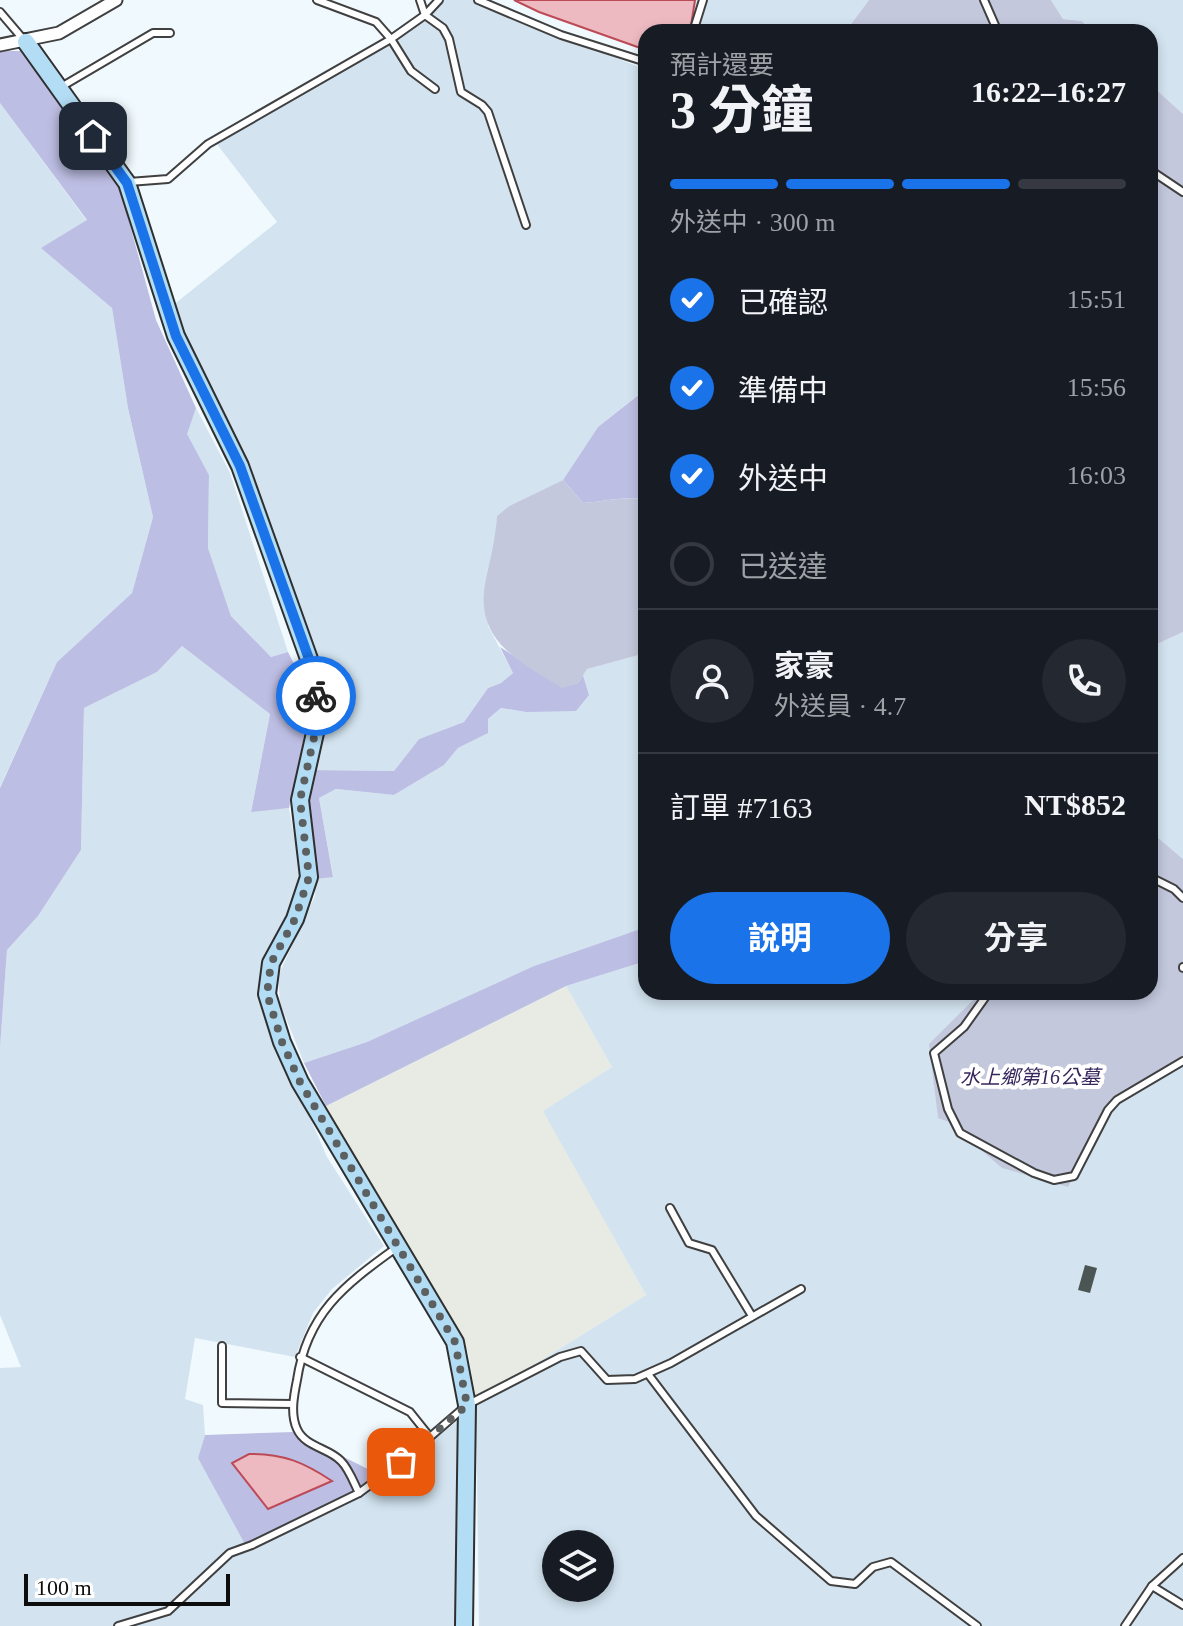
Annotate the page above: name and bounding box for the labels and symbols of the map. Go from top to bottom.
pin [59,102,127,170]
courier [276,656,356,736]
park label: 水上鄉第16公墓 [960,1066,1103,1088]
pin [367,1428,435,1496]
scale bar [24,1570,230,1606]

